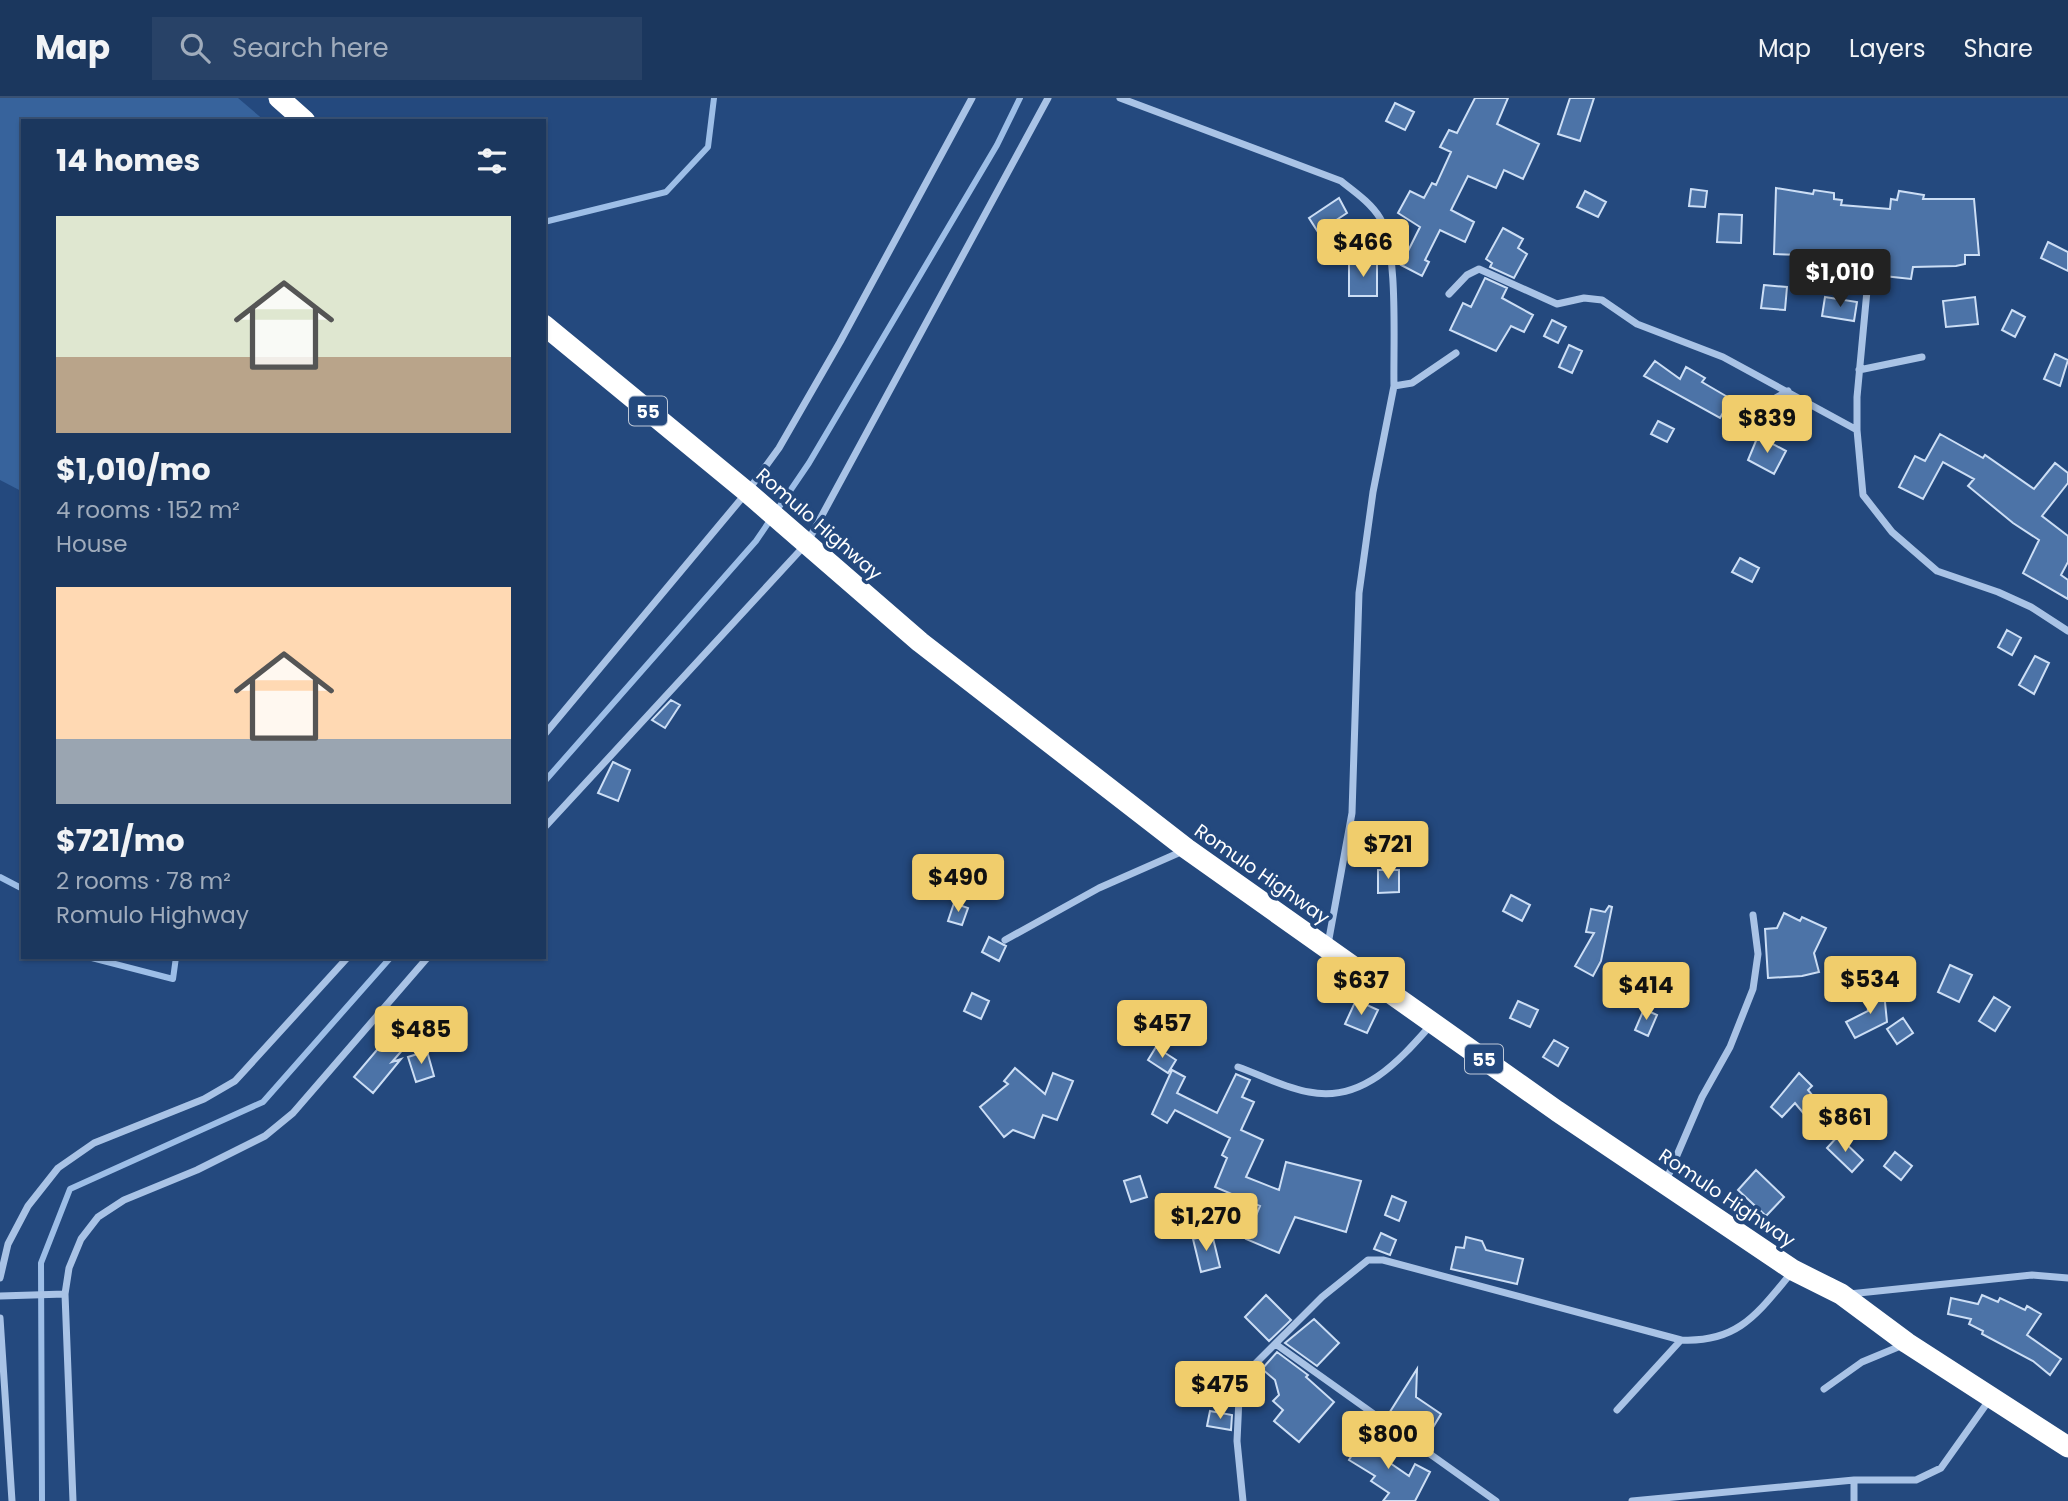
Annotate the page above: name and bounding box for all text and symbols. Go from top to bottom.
search box [152,17,642,80]
text: Map [35,24,110,71]
icon: search [176,29,214,67]
text: Search here [232,30,389,66]
text: Map [1758,32,1811,65]
text: Layers [1849,32,1925,65]
text: Share [1963,32,2033,65]
text: 14 homes [56,139,200,182]
icon: filters [473,142,511,180]
pin: $466 [1322,220,1404,279]
text: $466 [1333,226,1393,258]
pin: $1,010 [1783,250,1897,309]
text: $1,010 [1805,256,1875,288]
icon: home [221,262,347,388]
road number: 55 [629,396,667,426]
pin: $839 [1726,396,1808,455]
text: $839 [1738,402,1796,434]
text: $1,010/mo [56,448,211,491]
street label: Romulo Highway [750,462,888,587]
text: 4 rooms · 152 m² [56,494,240,526]
text: House [56,528,128,560]
icon: home [221,633,347,759]
street label: Romulo Highway [1189,817,1335,931]
text: $721/mo [56,819,185,862]
pin: $721 [1347,822,1429,881]
text: $721 [1363,828,1413,860]
pin: $490 [917,854,999,914]
text: $490 [928,861,988,893]
text: 2 rooms · 78 m² [56,865,231,897]
text: Romulo Highway [56,899,249,931]
pin: $534 [1829,956,1911,1016]
pin: $637 [1320,958,1402,1017]
pin: $414 [1605,962,1687,1022]
text: $534 [1840,963,1900,995]
text: $637 [1333,964,1389,996]
text: $414 [1619,969,1673,1001]
pin: $457 [1121,1000,1203,1060]
pin: $485 [380,1006,462,1066]
text: $457 [1133,1007,1191,1039]
text: $485 [391,1013,451,1045]
road number: 55 [1465,1044,1503,1074]
pin: $861 [1804,1094,1886,1154]
text: $861 [1818,1101,1872,1133]
street label: Romulo Highway [1653,1142,1801,1254]
pin: $1,270 [1149,1194,1263,1253]
text: $1,270 [1171,1200,1241,1232]
pin: $475 [1179,1362,1261,1421]
text: $475 [1191,1368,1249,1400]
pin: $800 [1347,1412,1429,1471]
text: $800 [1358,1418,1418,1450]

